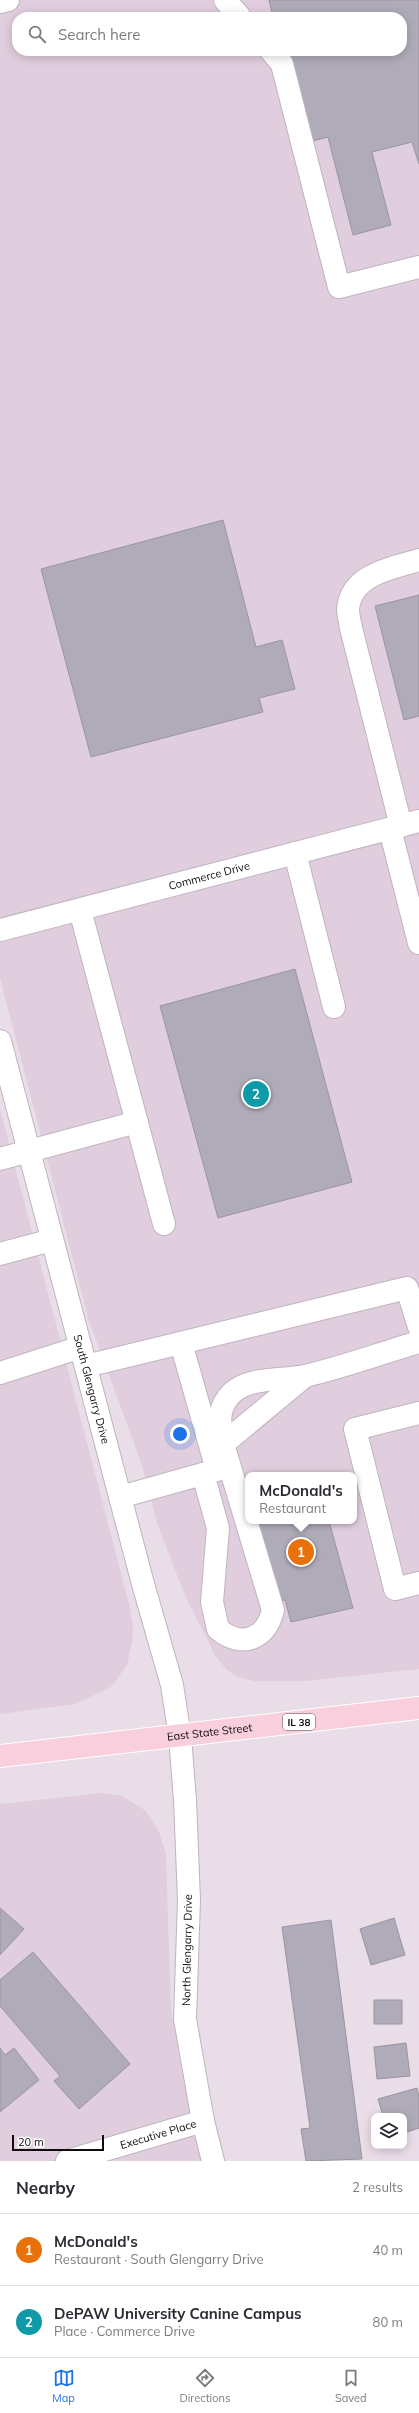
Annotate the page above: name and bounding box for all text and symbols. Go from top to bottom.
search box [12,12,407,56]
icon: search [26,23,48,45]
text: Search here [58,25,140,44]
street label: Commerce Drive [167,858,251,893]
pin: 2 [243,1079,269,1109]
street label: South Glengarry Drive [71,1333,113,1445]
your location [170,1424,190,1444]
popup [245,1472,357,1524]
text: McDonald's [259,1481,343,1500]
text: Restaurant [259,1500,326,1516]
pin: 1 [288,1537,314,1567]
road number: IL 38 [283,1714,315,1730]
street label: East State Street [166,1720,253,1744]
street label: North Glengarry Drive [179,1894,195,2006]
map controls [371,2113,407,2149]
button: layers [371,2113,407,2149]
street label: Executive Place [118,2116,198,2152]
scale bar [12,2133,104,2152]
text: 20 m [18,2135,44,2149]
text: Nearby [16,2177,75,2198]
text: 2 results [352,2179,403,2195]
text: McDonald's [54,2232,138,2251]
text: 1 [25,2242,33,2258]
text: 40 m [373,2242,403,2258]
text: Restaurant · South Glengarry Drive [54,2251,264,2267]
text: DePAW University Canine Campus [54,2304,302,2323]
text: 2 [25,2314,33,2330]
text: 80 m [373,2314,403,2330]
text: Place · Commerce Drive [54,2323,195,2339]
tab: Map [52,2367,75,2405]
tab: Directions [180,2367,230,2405]
tab: Saved [335,2367,367,2405]

